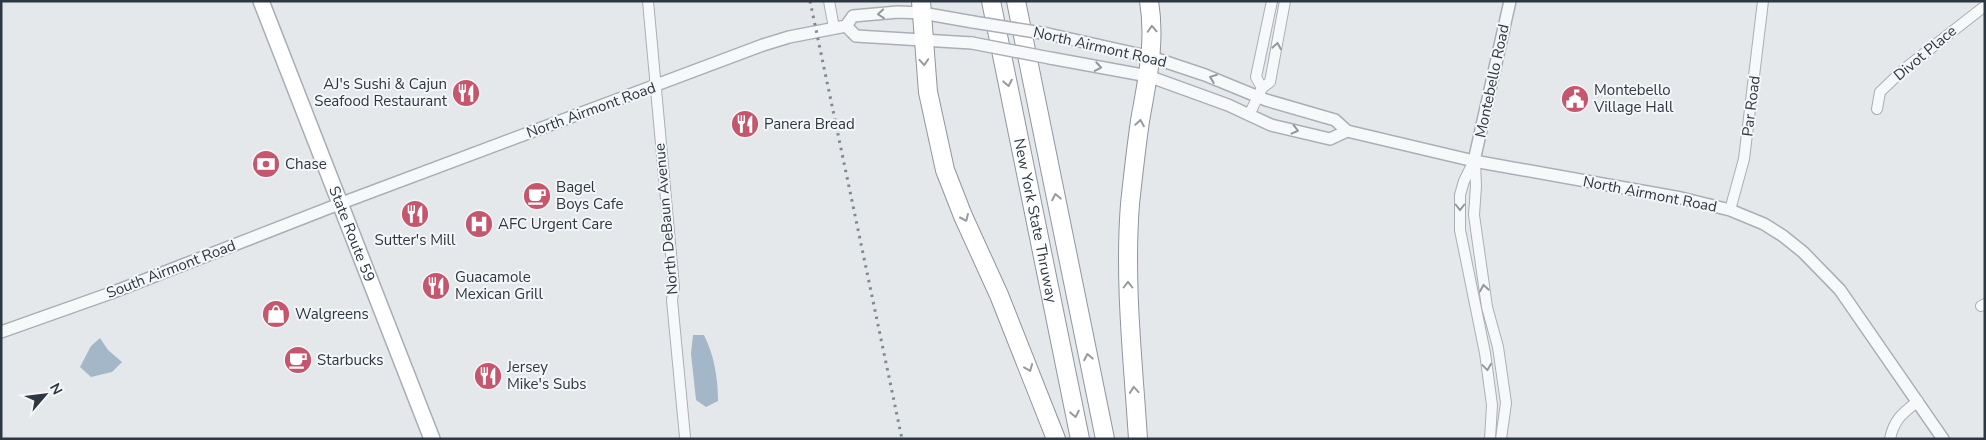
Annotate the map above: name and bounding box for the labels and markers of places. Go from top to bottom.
place label: AJ's Sushi & Cajun Seafood Restaurant [314,74,448,111]
restaurant icon: AJ's Sushi & Cajun Seafood Restaurant [451,78,481,108]
place label: Montebello Village Hall [1593,80,1674,117]
public building icon: Montebello Village Hall [1560,84,1590,114]
restaurant icon: Panera Bread [730,109,760,139]
place label: Panera Bread [764,114,855,134]
bank icon: Chase [251,149,281,179]
place label: Chase [285,154,327,174]
place label: Bagel Boys Cafe [556,177,624,214]
cafe icon: Bagel Boys Cafe [522,181,552,211]
restaurant icon: Sutter's Mill [400,199,430,229]
hospital icon: AFC Urgent Care [464,209,494,239]
place label: AFC Urgent Care [498,214,613,234]
place label: Sutter's Mill [375,230,456,250]
place label: Guacamole Mexican Grill [455,267,543,304]
restaurant icon: Guacamole Mexican Grill [421,271,451,301]
shop icon: Walgreens [261,299,291,329]
place label: Walgreens [295,304,369,324]
cafe icon: Starbucks [283,345,313,375]
place label: Starbucks [317,350,383,370]
place label: Jersey Mike's Subs [506,357,587,394]
restaurant icon: Jersey Mike's Subs [473,361,503,391]

